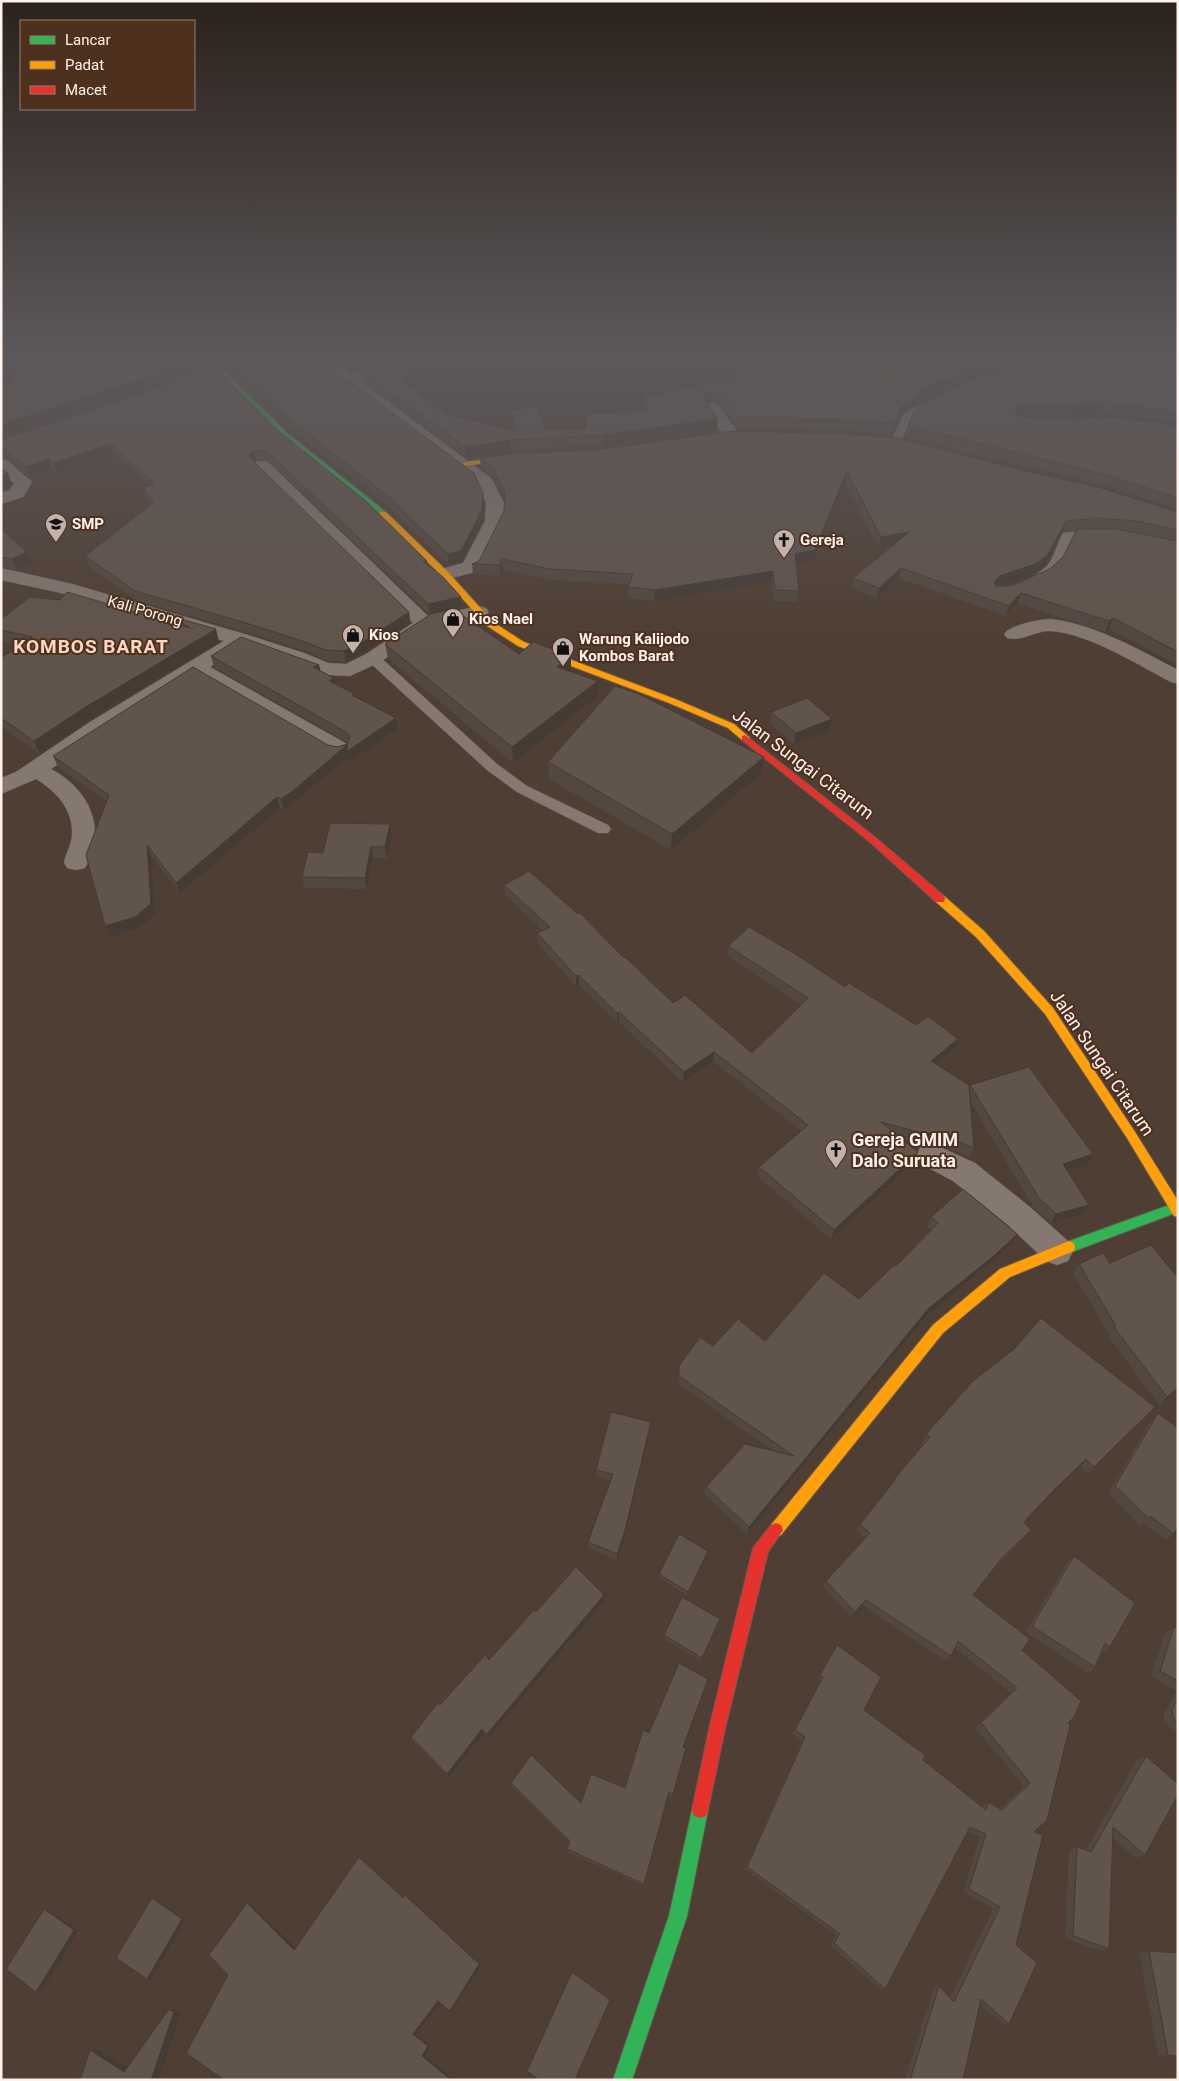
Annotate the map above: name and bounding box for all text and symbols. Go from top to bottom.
legend [20,20,195,110]
text: Lancar [65,31,111,49]
text: Padat [65,56,104,74]
text: Macet [65,81,107,99]
school or university icon: SMP [44,512,68,543]
place label: SMP [72,515,104,533]
church icon: Gereja [772,528,796,559]
place label: Gereja [800,531,844,549]
street label: Kali Porong [106,592,184,630]
shop icon: Kios Nael [441,607,465,638]
place label: Kios Nael [469,610,533,628]
shop icon: Kios [341,623,365,654]
place label: Kios [369,626,399,644]
place label: Warung Kalijodo Kombos Barat [579,630,689,665]
district label: KOMBOS BARAT [13,635,169,658]
shop icon: Warung Kalijodo Kombos Barat [551,636,575,667]
street label: Jalan Sungai Citarum [729,704,878,823]
street label: Jalan Sungai Citarum [1046,986,1159,1140]
place label: Gereja GMIM Dalo Suruata [852,1129,958,1171]
church icon: Gereja GMIM Dalo Suruata [824,1138,848,1169]

